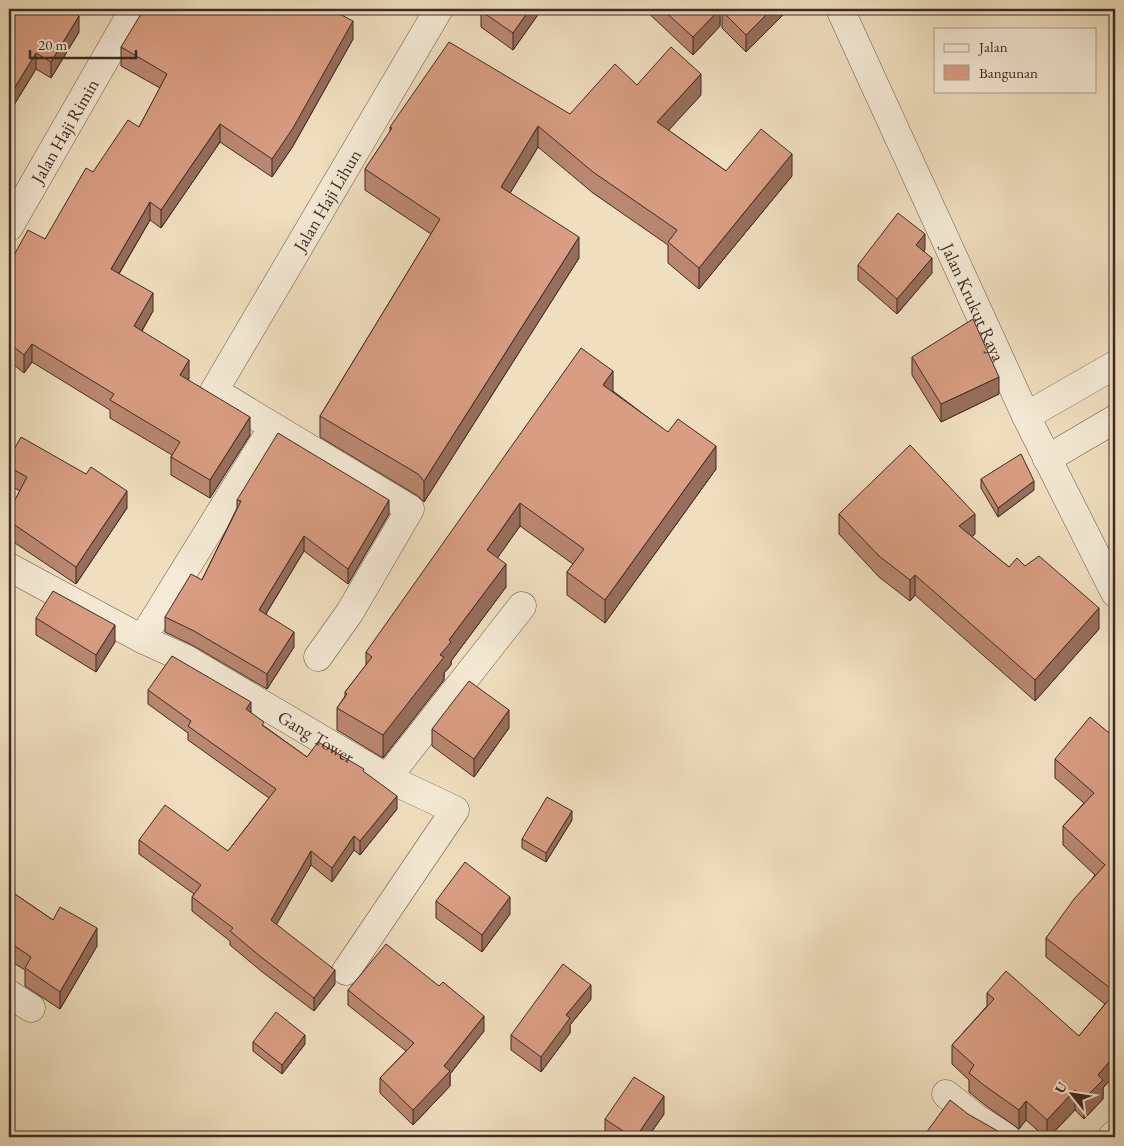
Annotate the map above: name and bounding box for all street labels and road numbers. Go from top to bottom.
street label: Jalan Haji Rimin [24,74,104,189]
street label: Jalan Haji Lihun [286,144,366,257]
street label: Jalan Krukut Raya [936,237,1011,365]
street label: Gang Tower [274,705,359,768]

